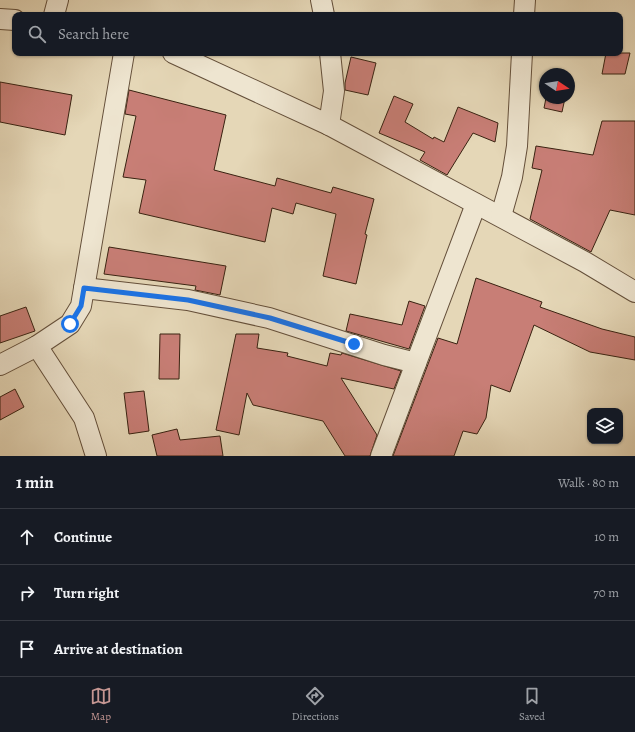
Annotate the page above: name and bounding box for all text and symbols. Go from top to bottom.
search box [12,12,623,56]
icon: search [26,23,48,45]
text: Search here [58,24,129,44]
north arrow [539,68,575,104]
route start [61,315,79,333]
route end [345,335,363,353]
map controls [587,408,623,444]
button: layers [587,408,623,444]
text: 1 min [16,471,54,494]
text: Walk · 80 m [558,474,619,491]
icon: ahead [16,526,38,548]
text: Continue [54,527,112,547]
text: 10 m [594,528,619,545]
icon: right [16,582,38,604]
text: Turn right [54,583,119,603]
text: 70 m [593,584,619,601]
icon: arrive [16,638,38,660]
text: Arrive at destination [54,639,183,659]
tab: Map [90,685,112,724]
tab: Directions [292,685,339,724]
tab: Saved [519,685,545,724]

